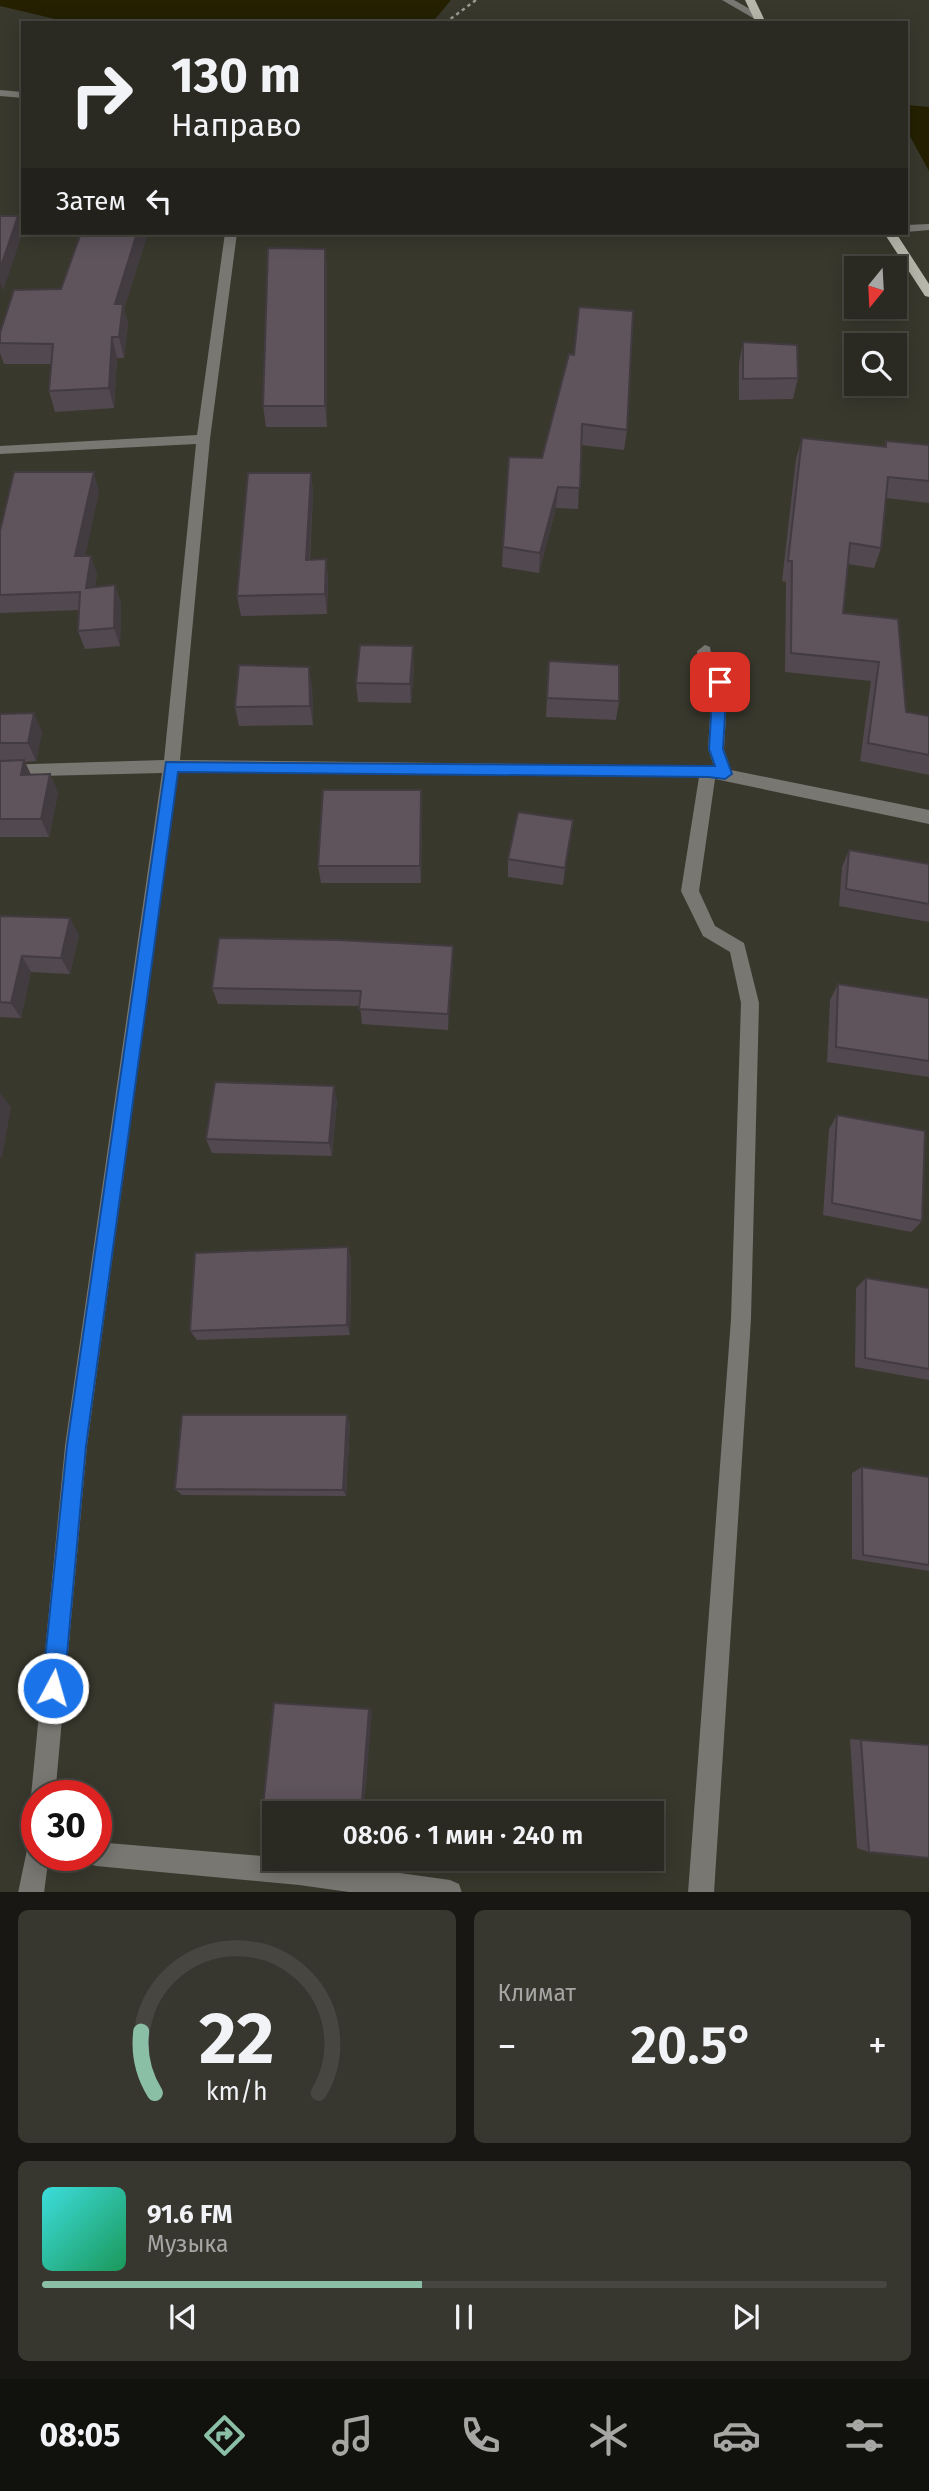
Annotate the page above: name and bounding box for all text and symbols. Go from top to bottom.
text: 130 m [171,46,301,105]
icon: right [56,49,147,140]
text: Направо [171,106,302,144]
icon: left [140,182,178,220]
text: Затем [56,186,126,217]
north arrow [844,256,906,318]
map controls [844,256,907,396]
button: search [844,333,907,396]
pin [690,652,750,712]
icon: arrive [701,663,739,701]
position arrow [16,1651,90,1725]
speed limit sign: 30 [21,1780,112,1871]
text: 08:06 · 1 мин · 240 m [343,1820,583,1851]
text: Климат [498,1979,576,2007]
text: 22 [199,1995,274,2082]
text: 20.5° [630,2014,754,2077]
text: − [498,2023,517,2069]
text: + [868,2023,887,2069]
text: km/h [206,2076,268,2106]
text: 91.6 FM [147,2199,232,2230]
text: Музыка [147,2230,228,2258]
icon: previous [164,2298,202,2336]
icon: pause [445,2298,483,2336]
icon: next [727,2298,765,2336]
icon: directions [200,2411,249,2460]
icon: music [328,2411,377,2460]
icon: phone [456,2411,505,2460]
icon: climate [584,2411,633,2460]
icon: car [712,2411,761,2460]
icon: filters [840,2411,889,2460]
text: 08:05 [40,2416,120,2454]

